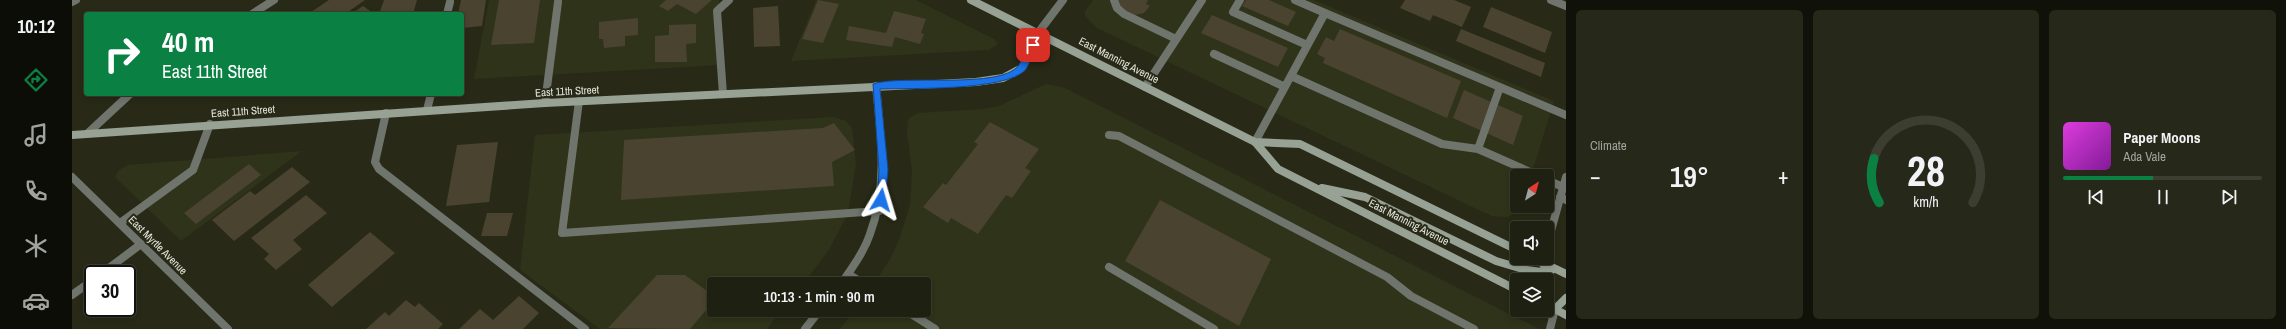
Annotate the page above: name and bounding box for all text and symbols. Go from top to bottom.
text: 10:12 [17,14,55,39]
text: 40 m [162,23,214,61]
icon: right [96,28,148,80]
pin [1016,28,1050,62]
icon: arrive [1022,34,1044,56]
street label: East Manning Avenue [1077,34,1161,86]
text: East 11th Street [162,59,267,84]
icon: directions [22,66,50,94]
street label: East 11th Street [535,82,600,100]
street label: East 11th Street [211,102,276,120]
icon: music [22,121,50,149]
text: Paper Moons [2123,127,2201,148]
text: Climate [1590,137,1627,154]
text: 28 [1907,142,1945,198]
text: Ada Vale [2123,148,2166,165]
text: 19° [1670,156,1709,196]
text: − [1590,161,1601,191]
text: + [1778,161,1789,191]
north arrow [1510,169,1554,213]
map controls [1510,169,1554,317]
icon: phone [22,177,50,205]
position arrow [860,179,902,221]
icon: previous [2085,186,2107,208]
icon: pause [2152,186,2174,208]
icon: next [2218,186,2240,208]
text: km/h [1913,191,1939,210]
street label: East Manning Avenue [1367,196,1451,248]
street label: East Myrtle Avenue [126,213,190,277]
button: sound [1510,221,1554,265]
icon: climate [22,232,50,260]
speed limit sign: 30 [84,265,136,317]
button: layers [1510,273,1554,317]
text: 10:13 · 1 min · 90 m [763,286,875,307]
icon: car [22,287,50,315]

